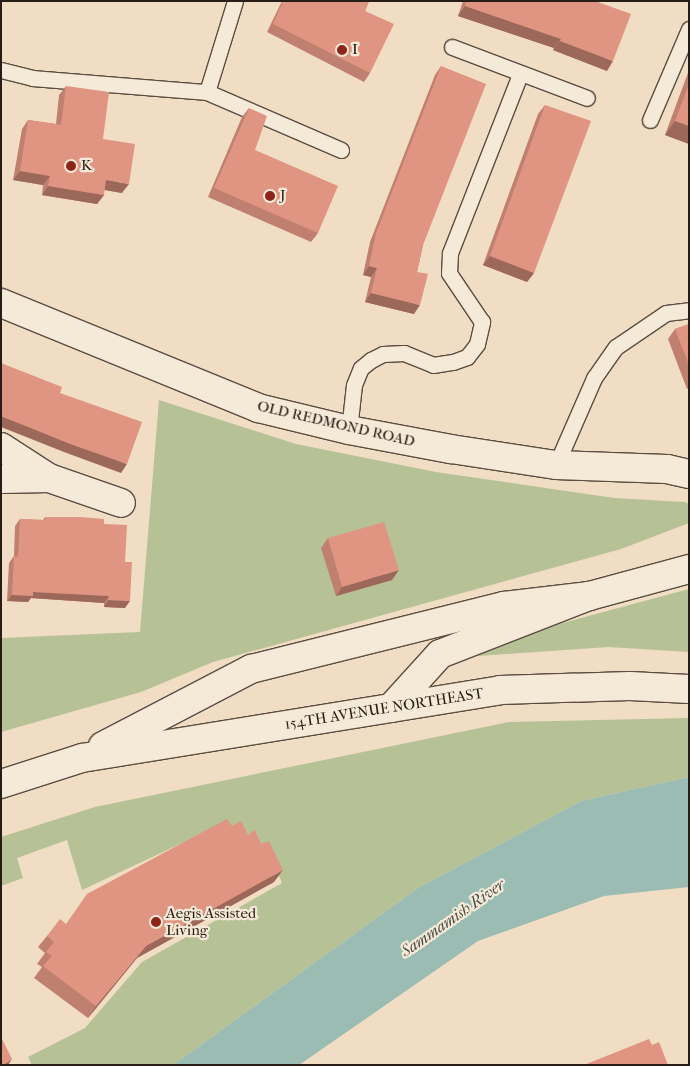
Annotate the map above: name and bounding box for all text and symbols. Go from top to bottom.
place label: I [352,41,358,59]
marker: I [336,44,348,56]
place label: K [81,157,92,175]
marker: K [65,160,77,172]
place label: J [280,187,286,205]
marker: J [264,190,276,202]
street label: OLD REDMOND ROAD [255,397,417,451]
street label: 154TH AVENUE NORTHEAST [283,684,485,734]
water label: Sammamish River [397,875,509,961]
place label: Aegis Assisted Living [166,904,256,939]
marker: Aegis Assisted Living [150,916,162,928]

